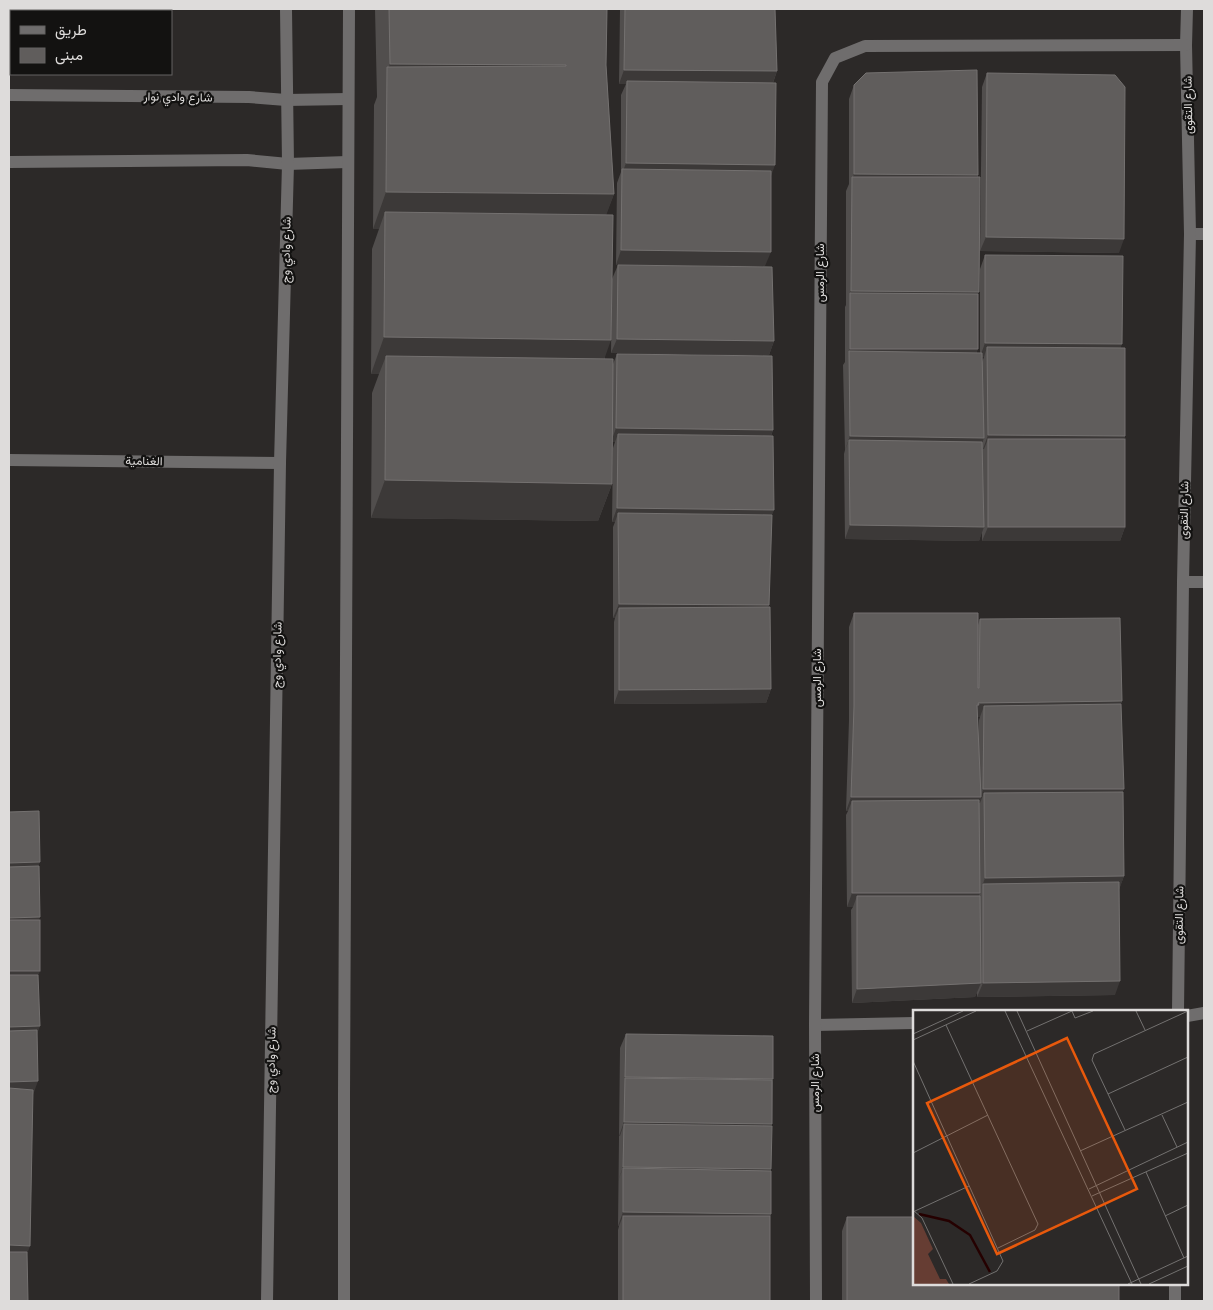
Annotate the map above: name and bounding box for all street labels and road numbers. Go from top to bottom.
street label: شارع التقوى [1179,76,1198,134]
street label: شارع وادي نوار [142,88,213,108]
street label: شارع وادي وج [277,217,297,283]
street label: شارع الرمس [812,244,829,302]
street label: الغنامية [125,453,163,468]
street label: شارع التقوى [1175,481,1194,539]
street label: شارع وادي وج [268,622,288,688]
street label: شارع الرمس [809,649,826,707]
street label: شارع التقوى [1170,886,1189,944]
street label: شارع وادي وج [262,1027,282,1093]
street label: شارع الرمس [807,1054,824,1112]

